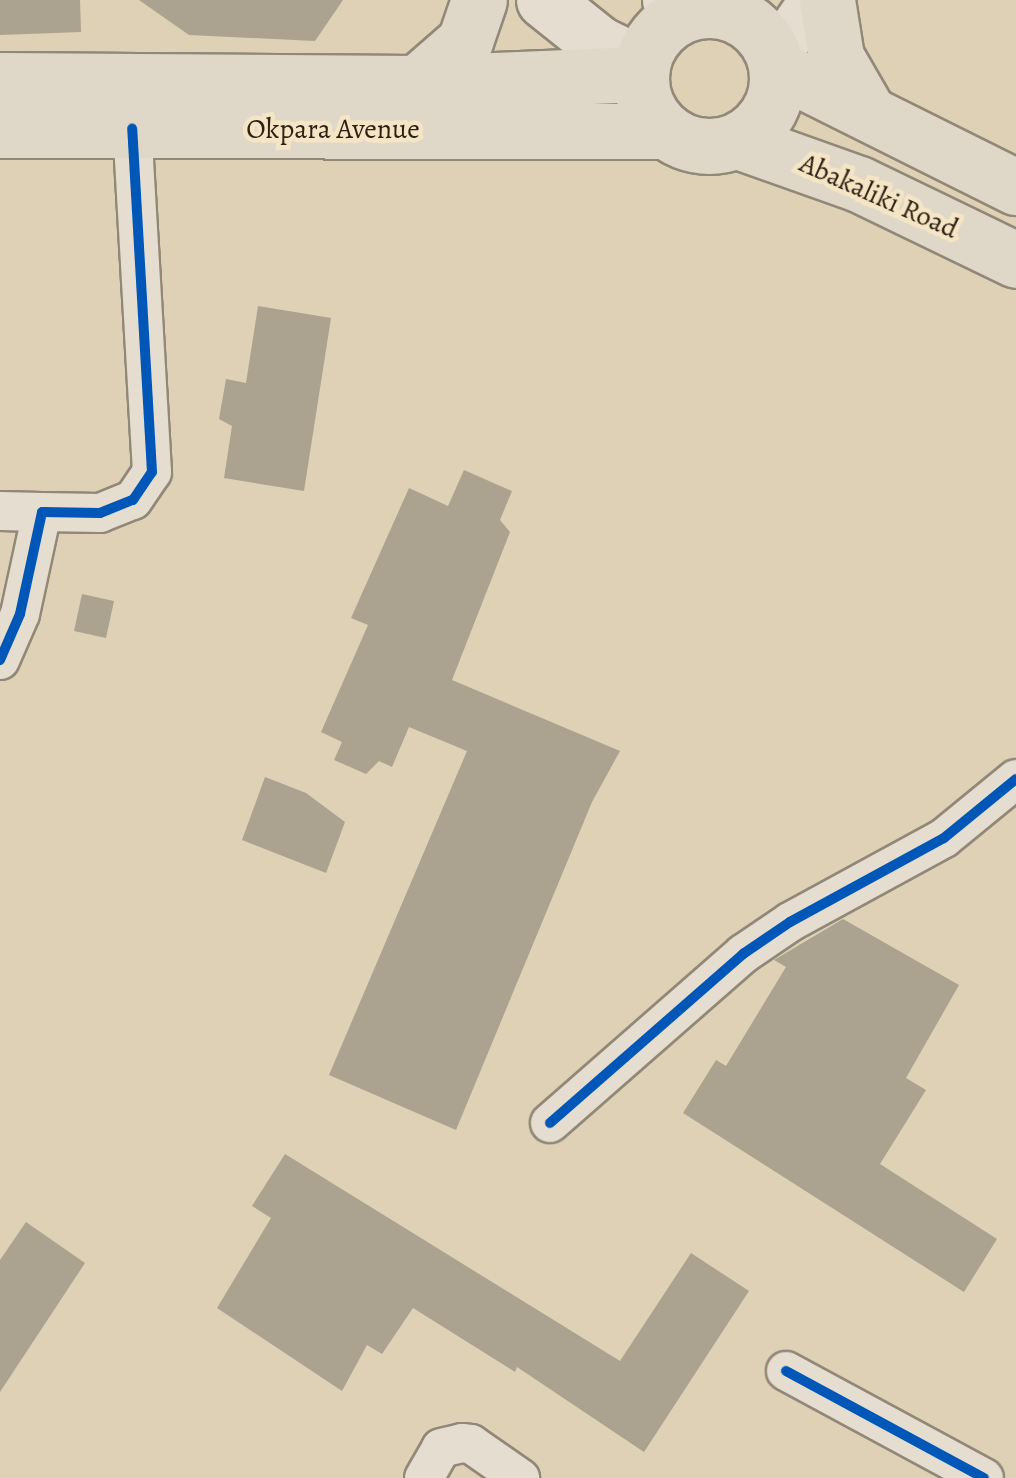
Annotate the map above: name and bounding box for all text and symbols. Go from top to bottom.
street label: Okpara Avenue [246,112,420,146]
street label: Abakaliki Road [795,146,963,246]

